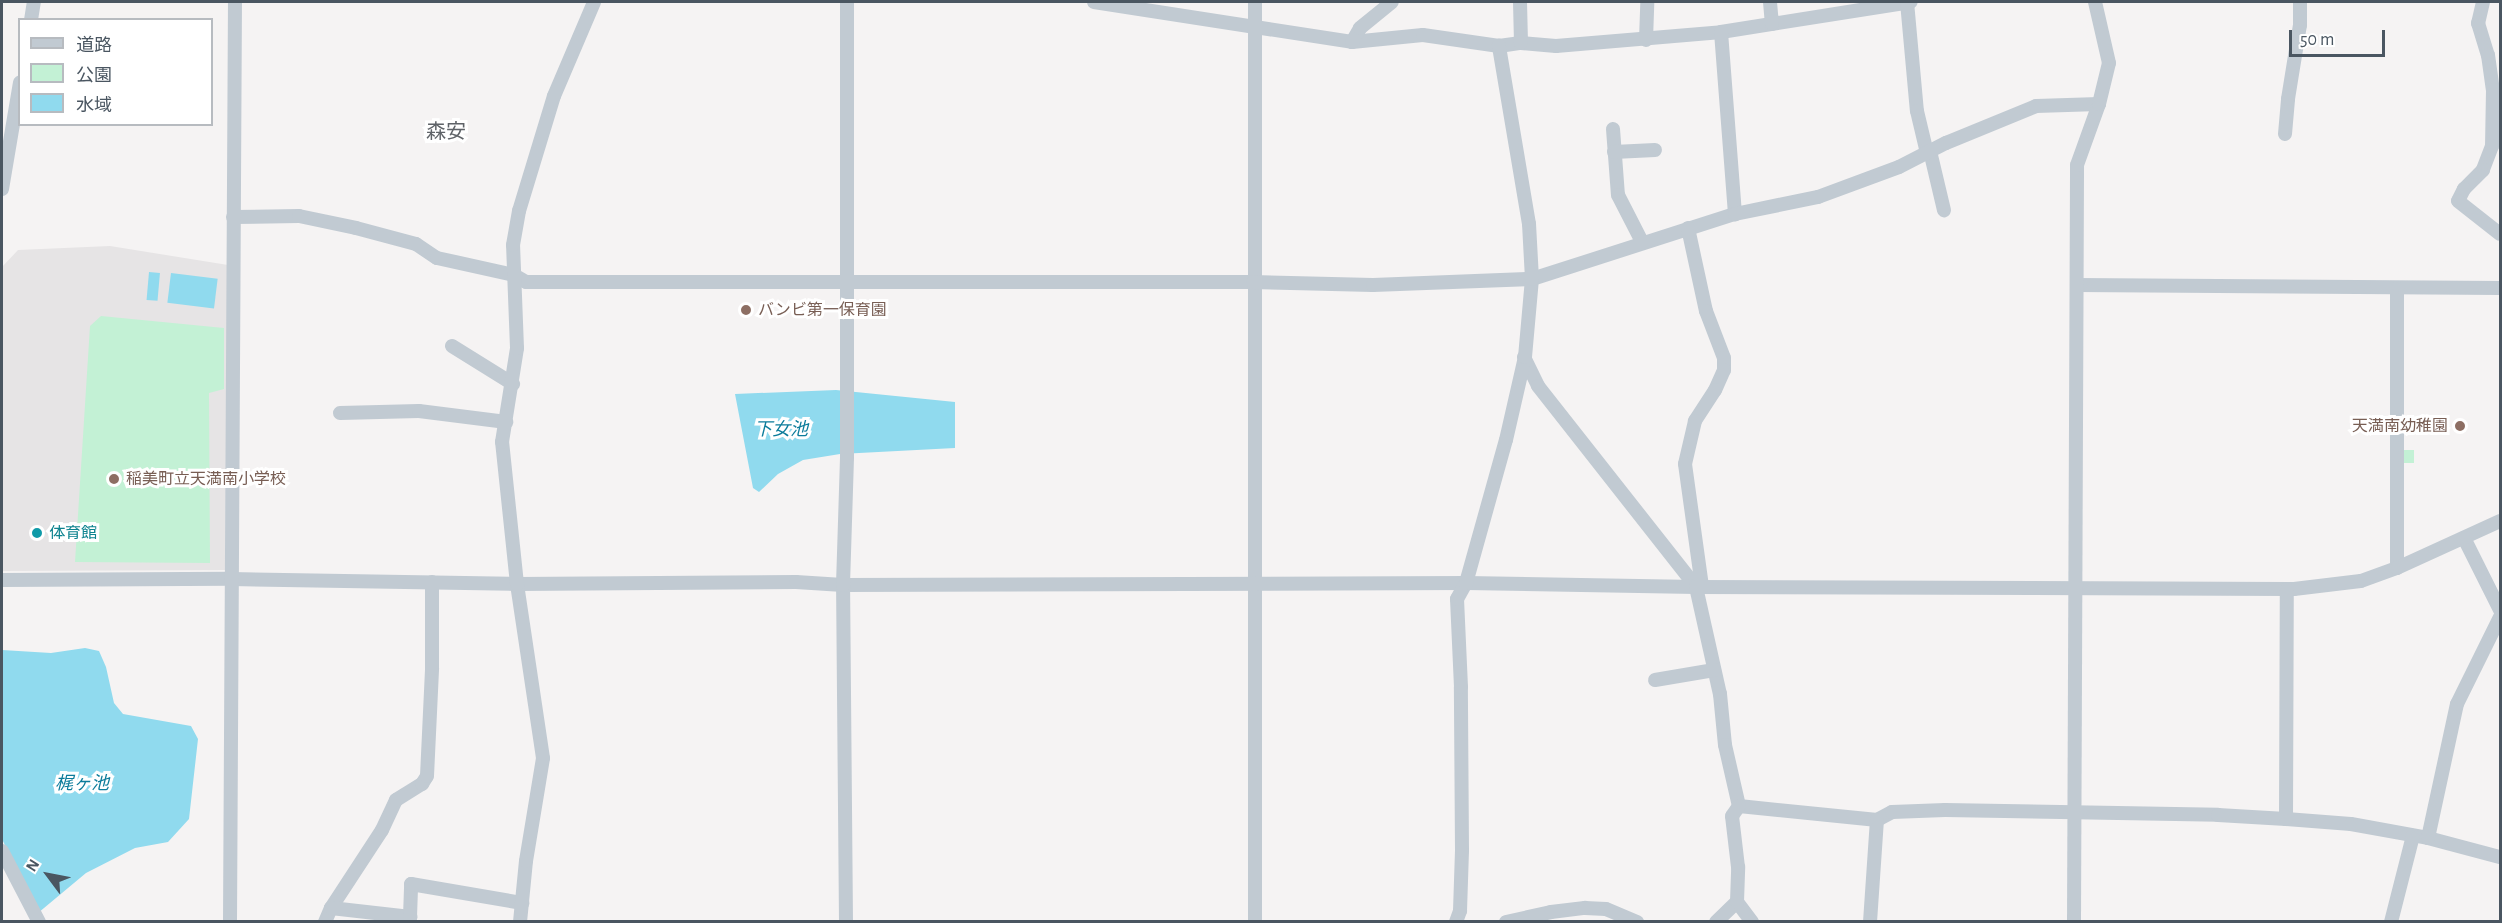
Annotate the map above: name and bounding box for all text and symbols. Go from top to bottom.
legend [18,18,213,126]
scale bar [2292,18,2388,56]
text: 50 m [2300,31,2334,49]
text: 道路 [76,37,112,55]
text: 公園 [76,67,112,85]
text: 水域 [76,97,112,115]
district label: 森安 [426,120,466,144]
place label: バンビ第一保育園 [758,300,886,320]
marker: バンビ第一保育園 [739,303,753,317]
place label: 天満南幼稚園 [2352,416,2448,436]
water label: 下女池 [754,419,808,441]
marker: 天満南幼稚園 [2453,419,2467,433]
place label: 稲美町立天満南小学校 [126,469,286,489]
marker: 稲美町立天満南小学校 [107,472,121,486]
place label: 体育館 [49,523,97,543]
marker: 体育館 [30,526,44,540]
water label: 梶ヶ池 [55,773,109,795]
north arrow [18,845,78,905]
text: N [23,857,42,874]

